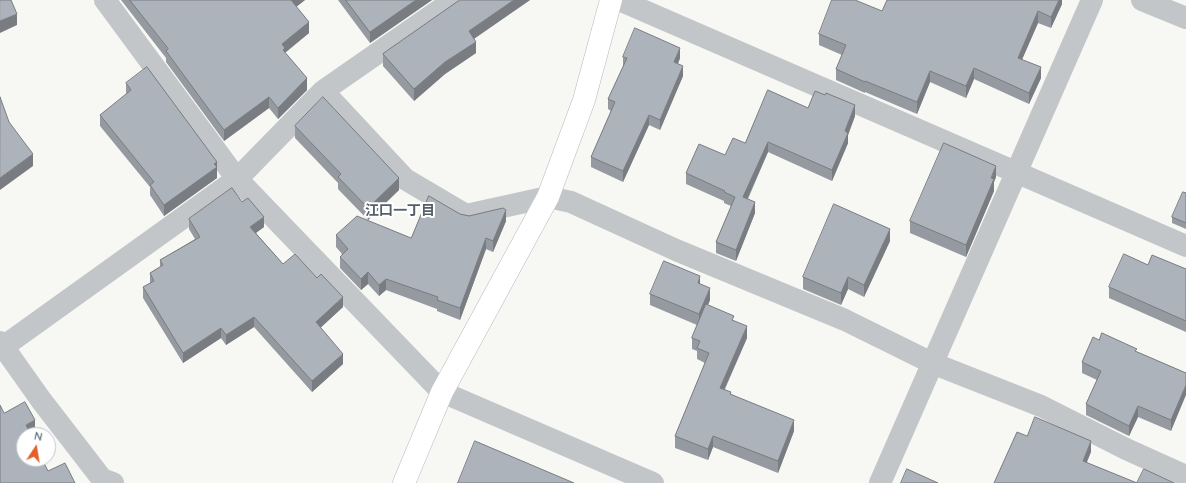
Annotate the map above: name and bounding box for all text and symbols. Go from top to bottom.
district label: 江口一丁目 [365,203,435,219]
north arrow [16,427,56,467]
text: N [33,429,44,444]

